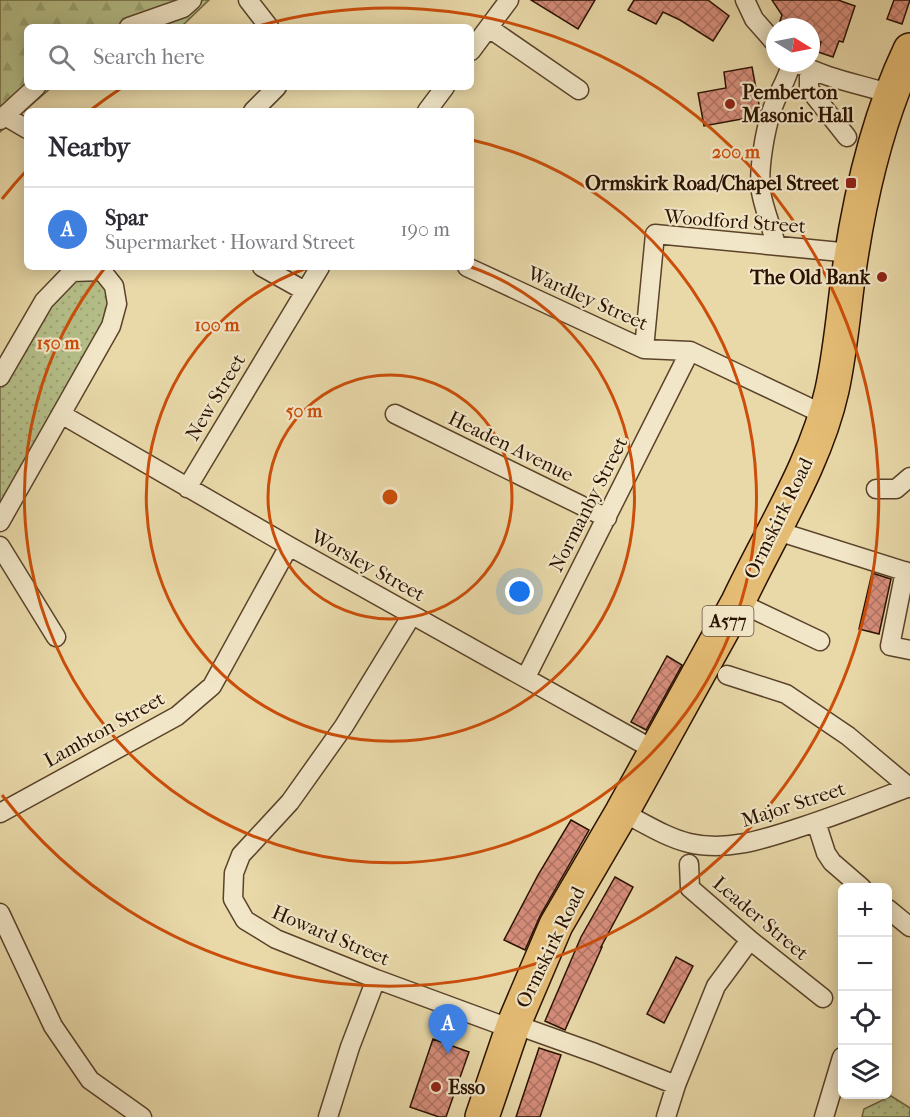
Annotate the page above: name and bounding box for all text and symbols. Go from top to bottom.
north arrow [766,18,820,72]
search box [24,24,474,90]
icon: search [45,41,78,74]
text: Search here [93,44,205,70]
place label: Pemberton Masonic Hall [741,81,854,127]
marker: Pemberton Masonic Hall [723,97,737,111]
text: Nearby [48,132,130,163]
text: 200 m [712,142,761,163]
place label: Ormskirk Road/Chapel Street [585,172,840,195]
marker: Ormskirk Road/Chapel Street [844,176,858,190]
text: Spar [105,205,148,231]
street label: Woodford Street [662,205,807,238]
text: A [61,218,74,241]
text: 190 m [400,218,450,241]
text: Supermarket · Howard Street [105,231,355,254]
street label: Wardley Street [523,261,652,335]
place label: The Old Bank [749,266,871,289]
marker: The Old Bank [875,270,889,284]
text: 100 m [194,315,241,336]
text: 150 m [37,333,80,354]
street label: New Street [181,350,250,445]
text: 50 m [286,401,323,422]
street label: Headen Avenue [445,406,577,487]
street label: Normanby Street [545,433,632,576]
street label: Ormskirk Road [739,453,818,583]
centre of rings [380,487,400,507]
street label: Worsley Street [306,524,429,606]
your location [505,577,534,606]
road number: A577 [702,606,754,636]
street label: Lambton Street [40,687,168,772]
street label: Major Street [738,777,848,832]
street label: Leader Street [708,872,813,965]
street label: Ormskirk Road [511,882,590,1012]
map controls [838,883,892,1099]
button: + [838,883,892,937]
street label: Howard Street [269,900,393,971]
button: − [838,937,892,991]
button: locate [838,991,892,1045]
pin: A [428,1004,468,1054]
button: layers [838,1045,892,1099]
place label: Esso [448,1076,485,1099]
marker: Esso [429,1080,443,1094]

